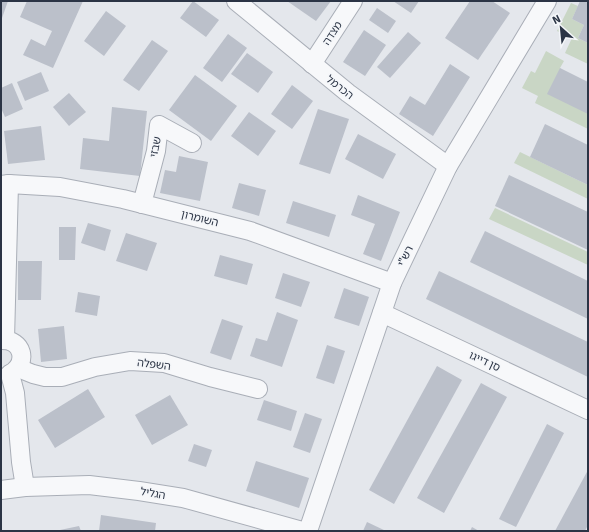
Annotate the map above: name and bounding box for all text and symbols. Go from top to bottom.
north arrow [541,8,581,48]
text: N [550,12,563,27]
street label: מצדה [320,19,345,48]
street label: הכרמל [323,73,356,102]
street label: שבזי [147,136,164,159]
street label: השומרון [180,208,220,229]
street label: רש"י [395,244,416,269]
street label: סן דייגו [467,349,502,374]
street label: השפלה [136,356,172,373]
street label: הגליל [139,485,167,502]

